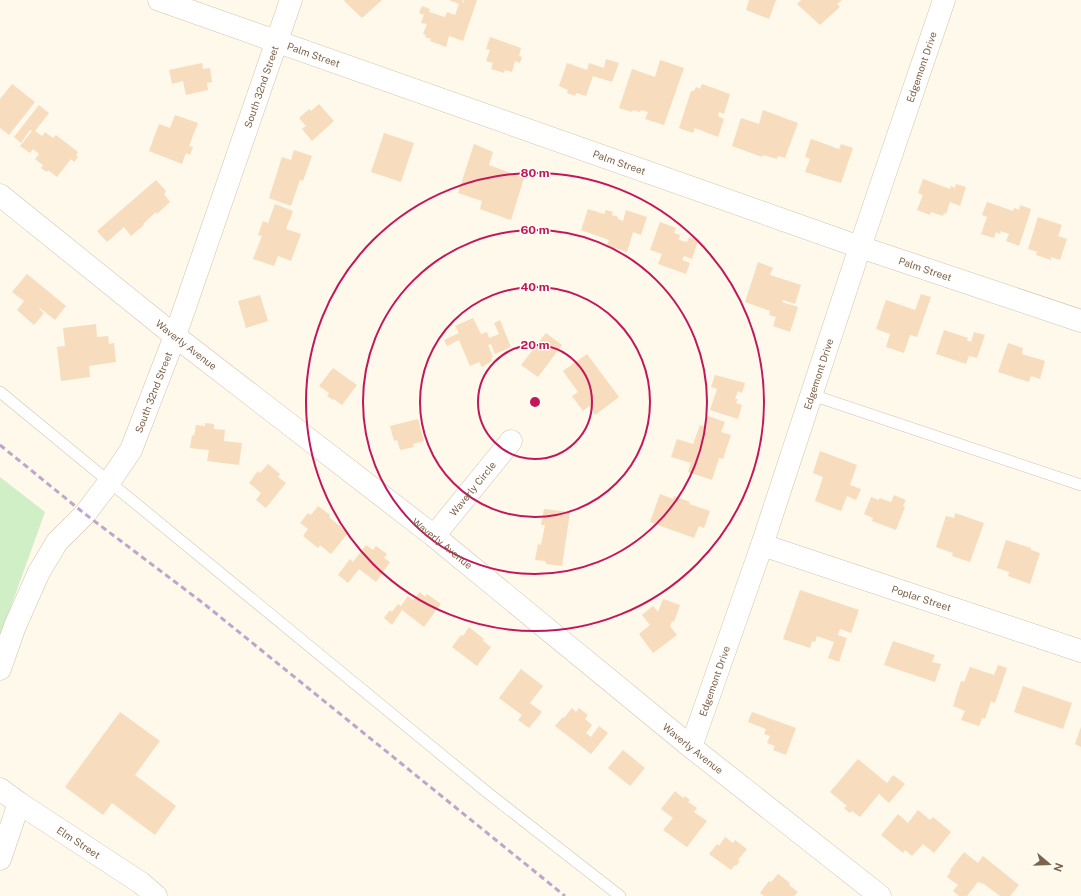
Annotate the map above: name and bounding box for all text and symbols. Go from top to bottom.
street label: Edgemont Drive [904,30,939,104]
street label: Palm Street [286,40,342,69]
street label: South 32nd Street [241,44,281,129]
street label: Palm Street [591,147,647,177]
text: 80 m [520,166,550,180]
text: 60 m [520,223,550,237]
street label: Palm Street [897,254,953,283]
text: 40 m [520,280,550,294]
street label: Waverly Avenue [154,317,220,372]
street label: Edgemont Drive [801,337,836,411]
text: 20 m [521,338,550,352]
street label: South 32nd Street [132,350,174,434]
centre of rings [528,395,542,409]
street label: Waverly Circle [447,459,498,518]
street label: Waverly Avenue [410,515,475,571]
street label: Poplar Street [890,583,953,613]
street label: Edgemont Drive [696,644,732,718]
street label: Waverly Avenue [661,720,726,776]
street label: Elm Street [55,824,103,861]
north arrow [1029,844,1069,884]
text: N [1051,861,1066,873]

